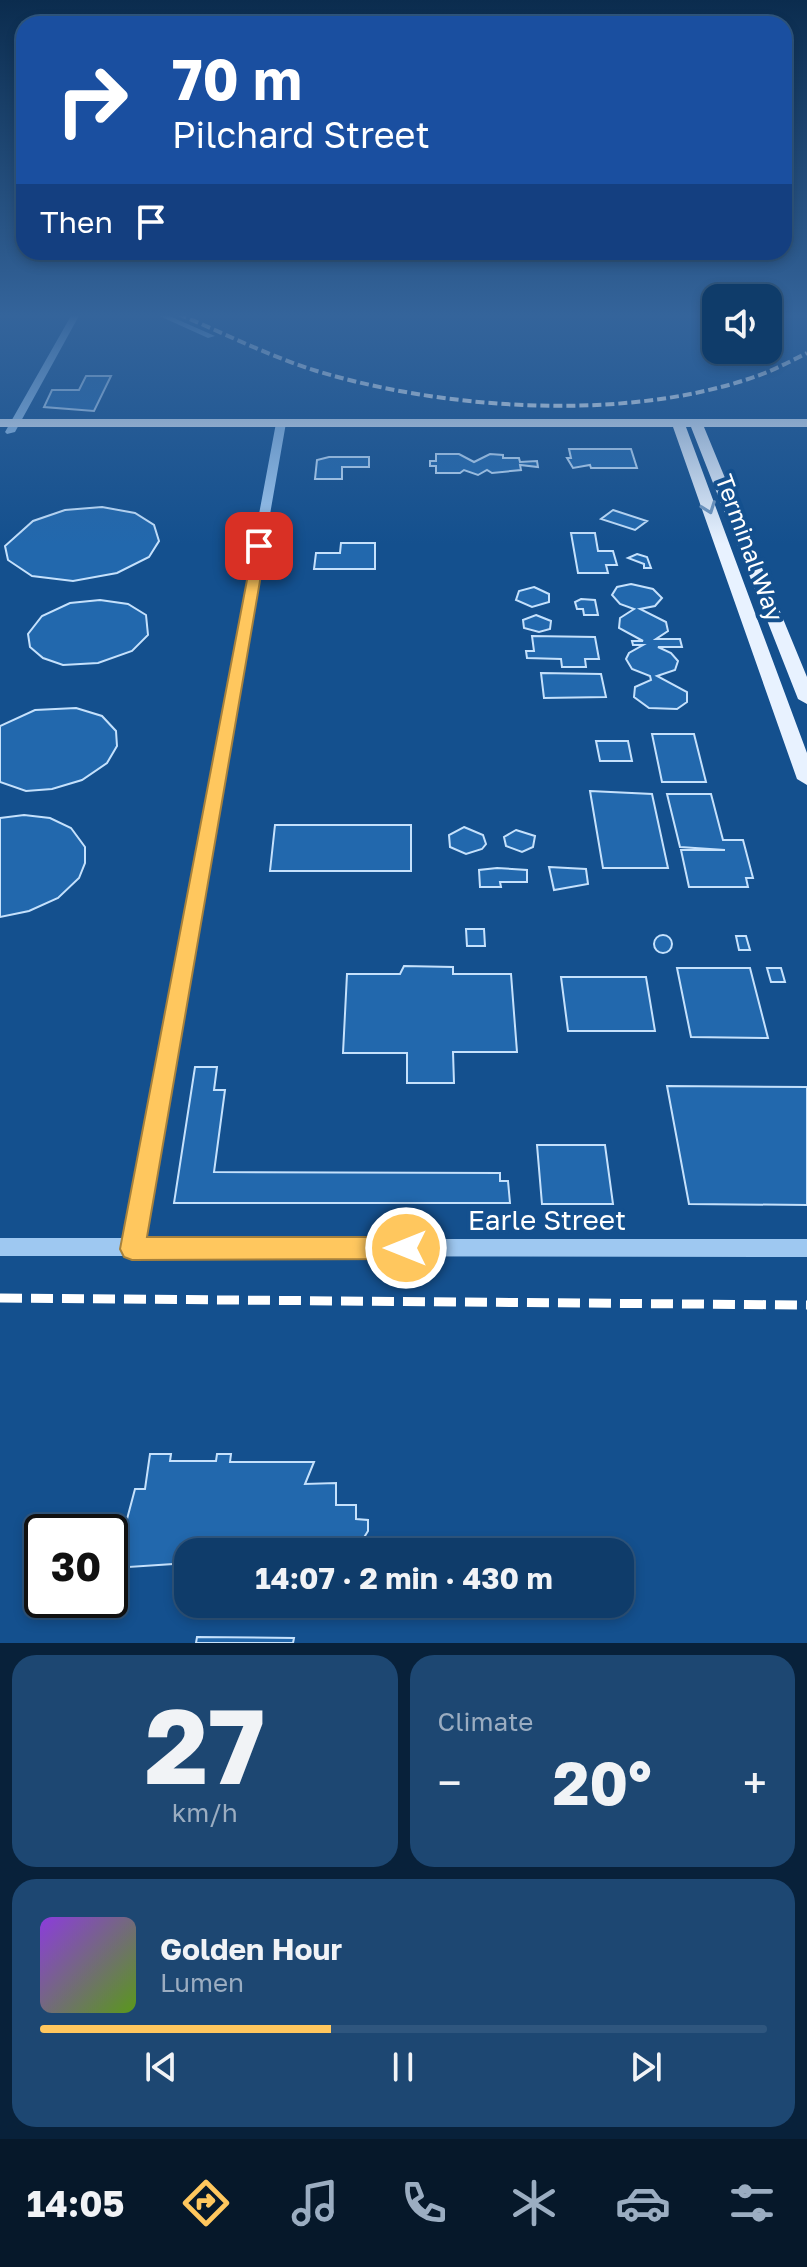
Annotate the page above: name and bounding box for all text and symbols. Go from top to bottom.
text: 70 m [172,45,302,112]
icon: right [40,48,144,152]
text: Pilchard Street [172,113,430,156]
icon: arrive [129,200,173,244]
text: Then [40,204,113,240]
map controls [702,284,782,364]
button: sound [702,284,782,364]
street label: Terminal Way [710,470,790,625]
one-way arrow [699,500,716,514]
pin [225,512,293,580]
icon: arrive [237,524,281,568]
street label: Earle Street [468,1203,626,1236]
position arrow [364,1206,448,1290]
speed limit sign: 30 [24,1514,128,1618]
text: 14:07 · 2 min · 430 m [255,1560,553,1596]
text: 27 [145,1682,265,1807]
text: Climate [438,1706,533,1737]
text: 20° [553,1746,652,1818]
text: − [438,1756,462,1809]
text: + [743,1756,767,1809]
text: km/h [172,1797,238,1828]
text: Golden Hour [160,1931,342,1967]
text: Lumen [160,1967,244,1998]
icon: previous [139,2045,183,2089]
icon: pause [381,2045,425,2089]
icon: next [624,2045,668,2089]
icon: directions [178,2175,234,2231]
icon: music [287,2175,343,2231]
icon: phone [396,2175,452,2231]
icon: climate [506,2175,562,2231]
icon: car [615,2175,671,2231]
icon: filters [724,2175,780,2231]
text: 14:05 [27,2182,125,2225]

